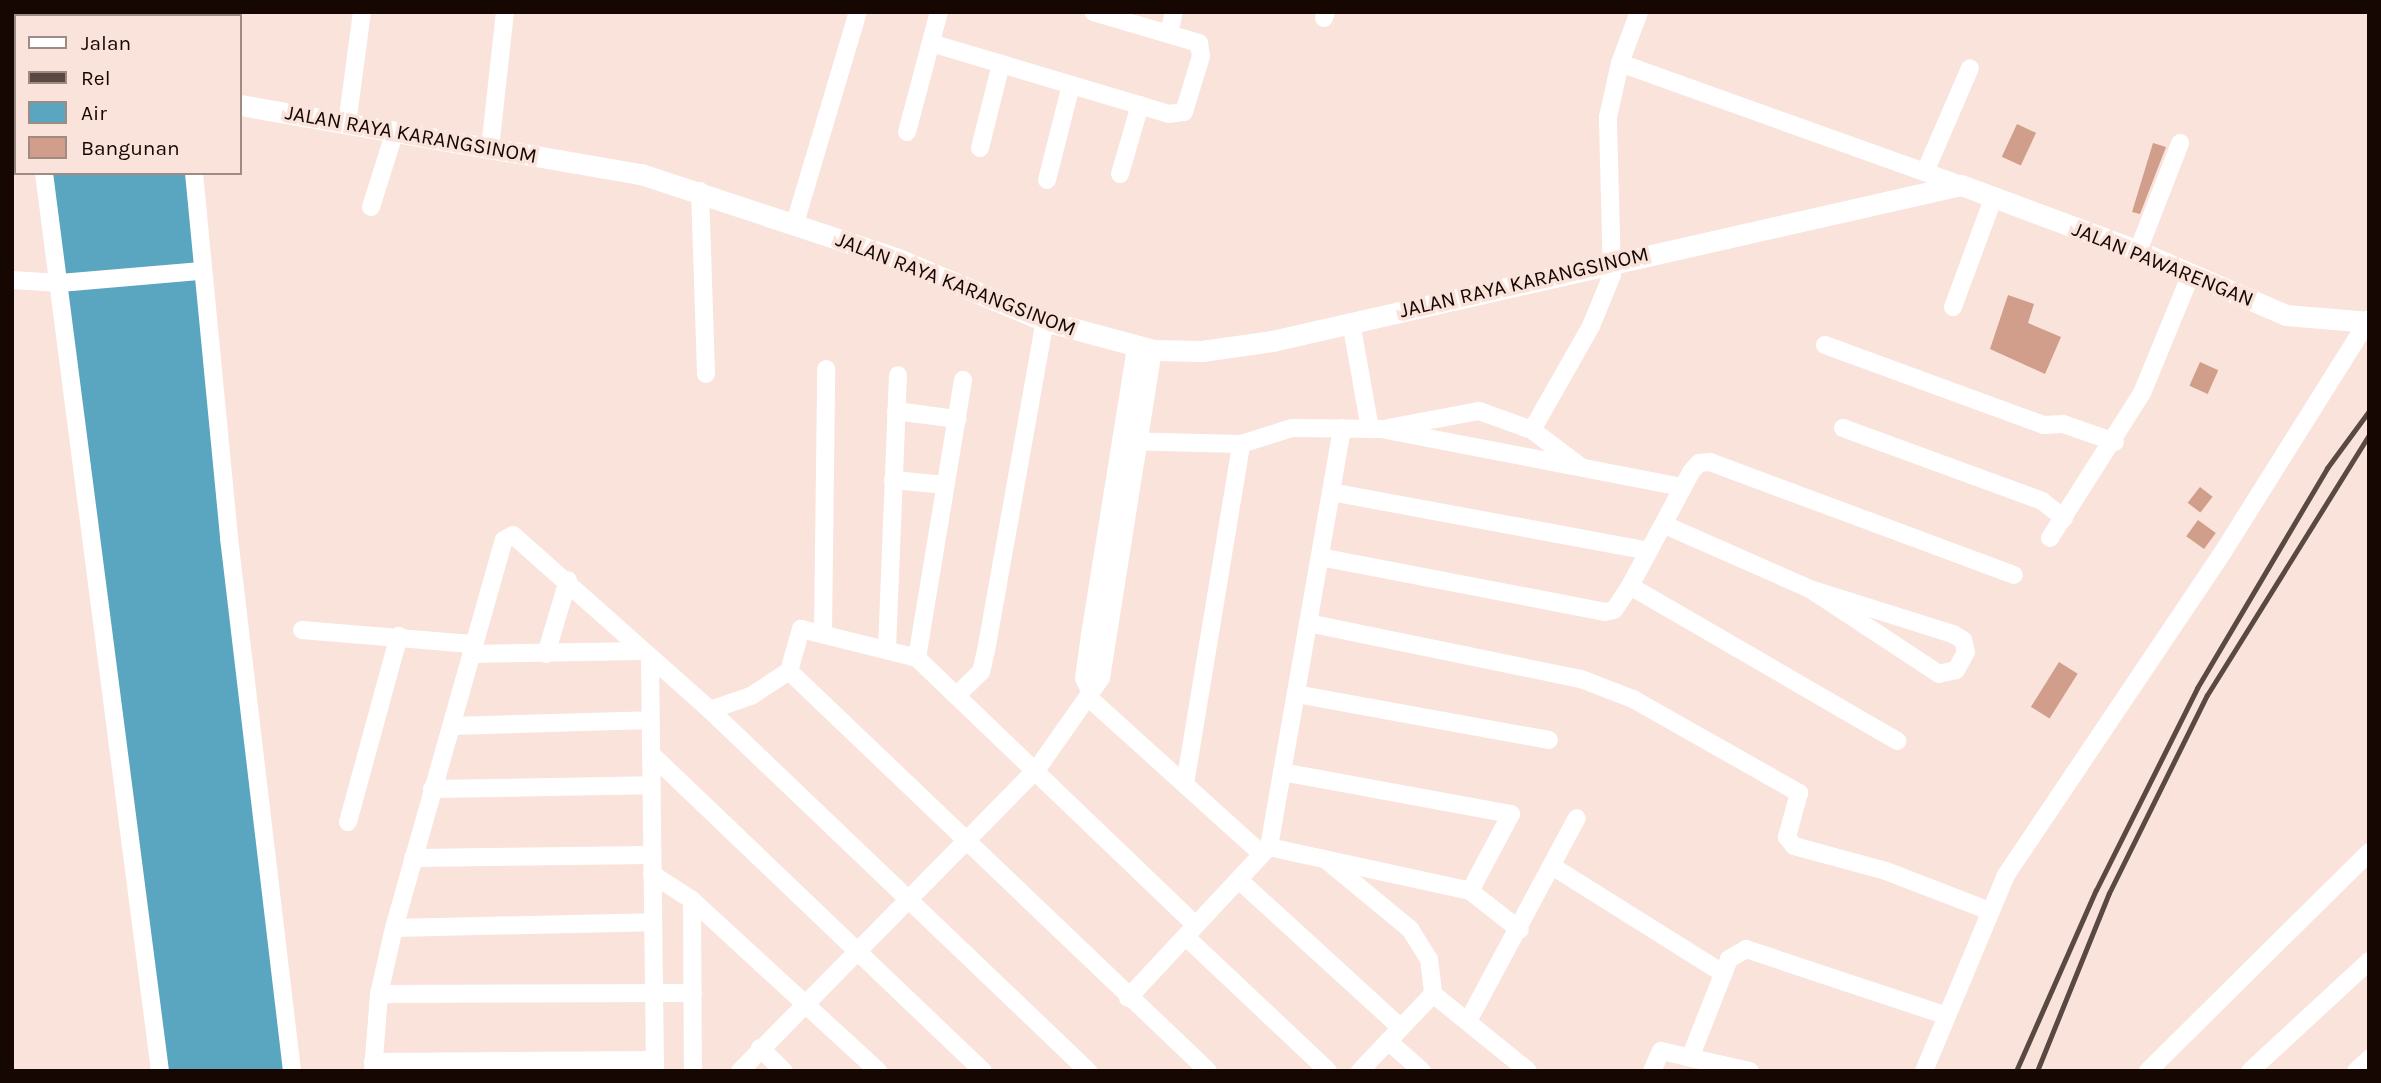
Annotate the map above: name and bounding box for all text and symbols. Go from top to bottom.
legend [14,14,242,175]
text: Jalan [81,31,131,55]
text: Rel [81,66,111,90]
street label: JALAN RAYA KARANGSINOM [283,99,539,169]
text: Air [81,101,107,125]
text: Bangunan [81,136,180,160]
street label: JALAN PAWARENGAN [2069,216,2257,312]
street label: JALAN RAYA KARANGSINOM [832,227,1080,341]
street label: JALAN RAYA KARANGSINOM [1397,241,1651,323]

